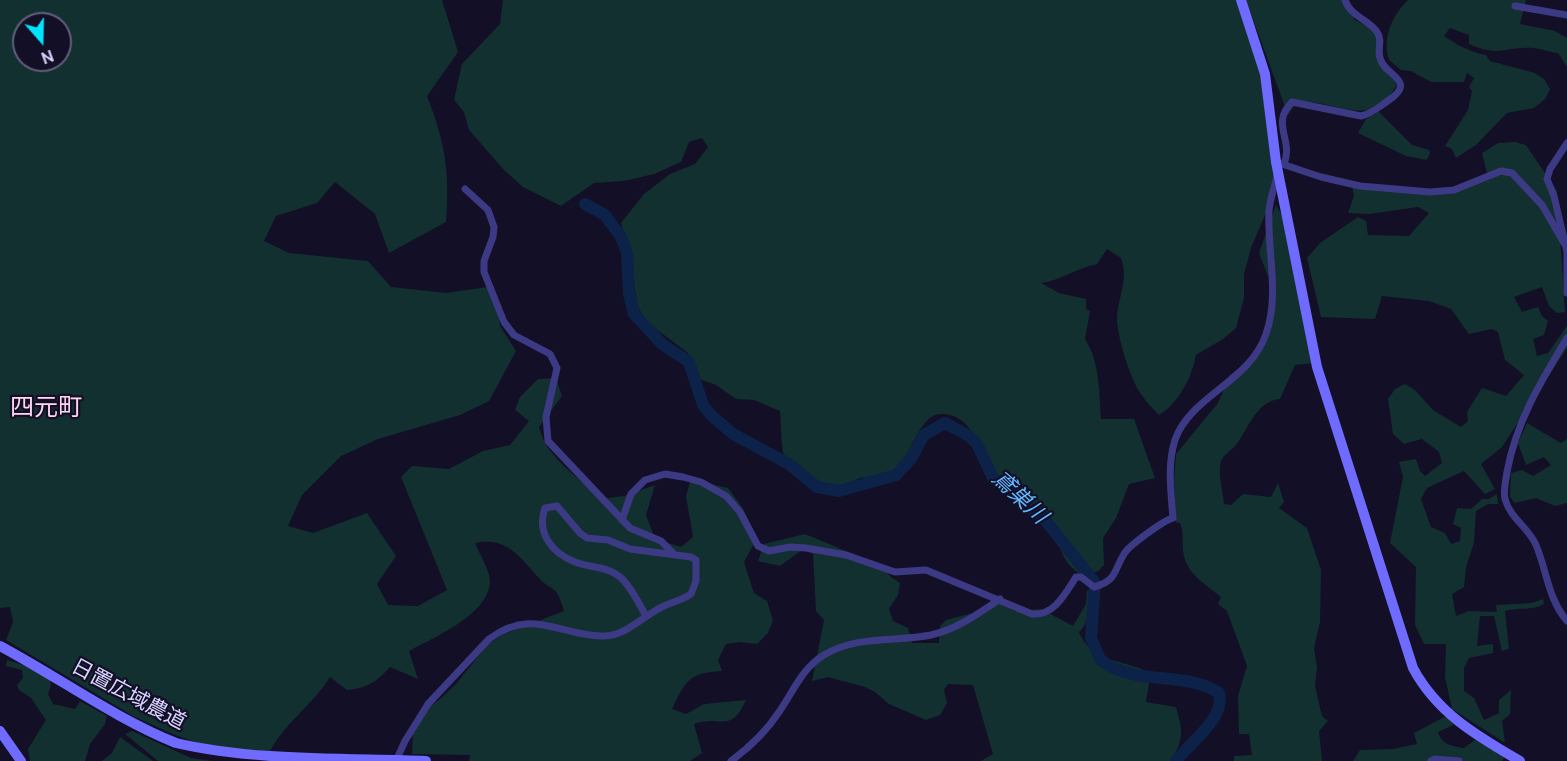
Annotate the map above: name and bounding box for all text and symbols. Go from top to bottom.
north arrow [12,12,72,72]
text: N [39,47,56,68]
district label: 四元町 [10,393,82,421]
water label: 鳶巣川 [987,465,1053,529]
street label: 日置広域農道 [67,653,191,735]

